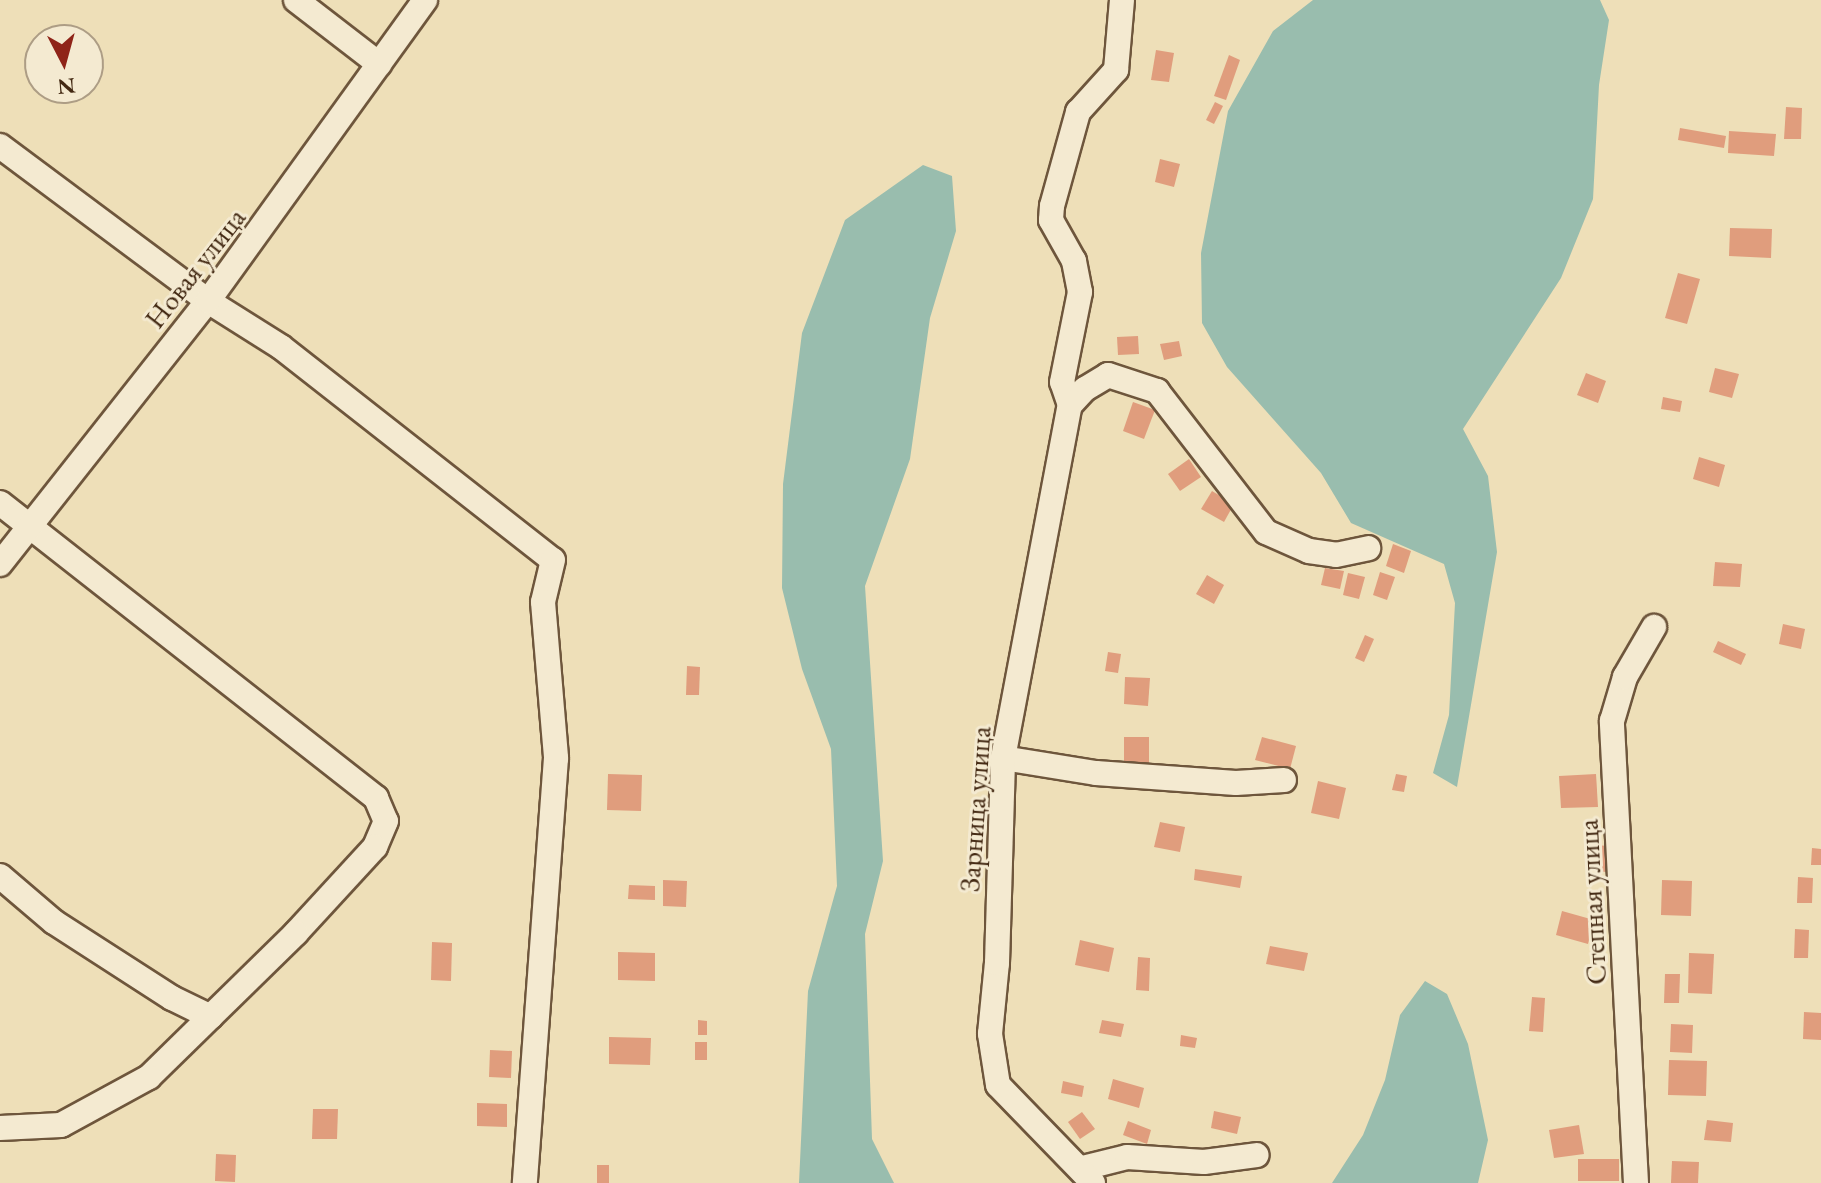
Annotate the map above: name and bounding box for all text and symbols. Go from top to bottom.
north arrow [24,24,104,104]
text: N [56,71,77,102]
street label: Новая улица [138,201,252,335]
street label: Зарница улица [952,725,998,893]
street label: Степная улица [1571,818,1613,986]

